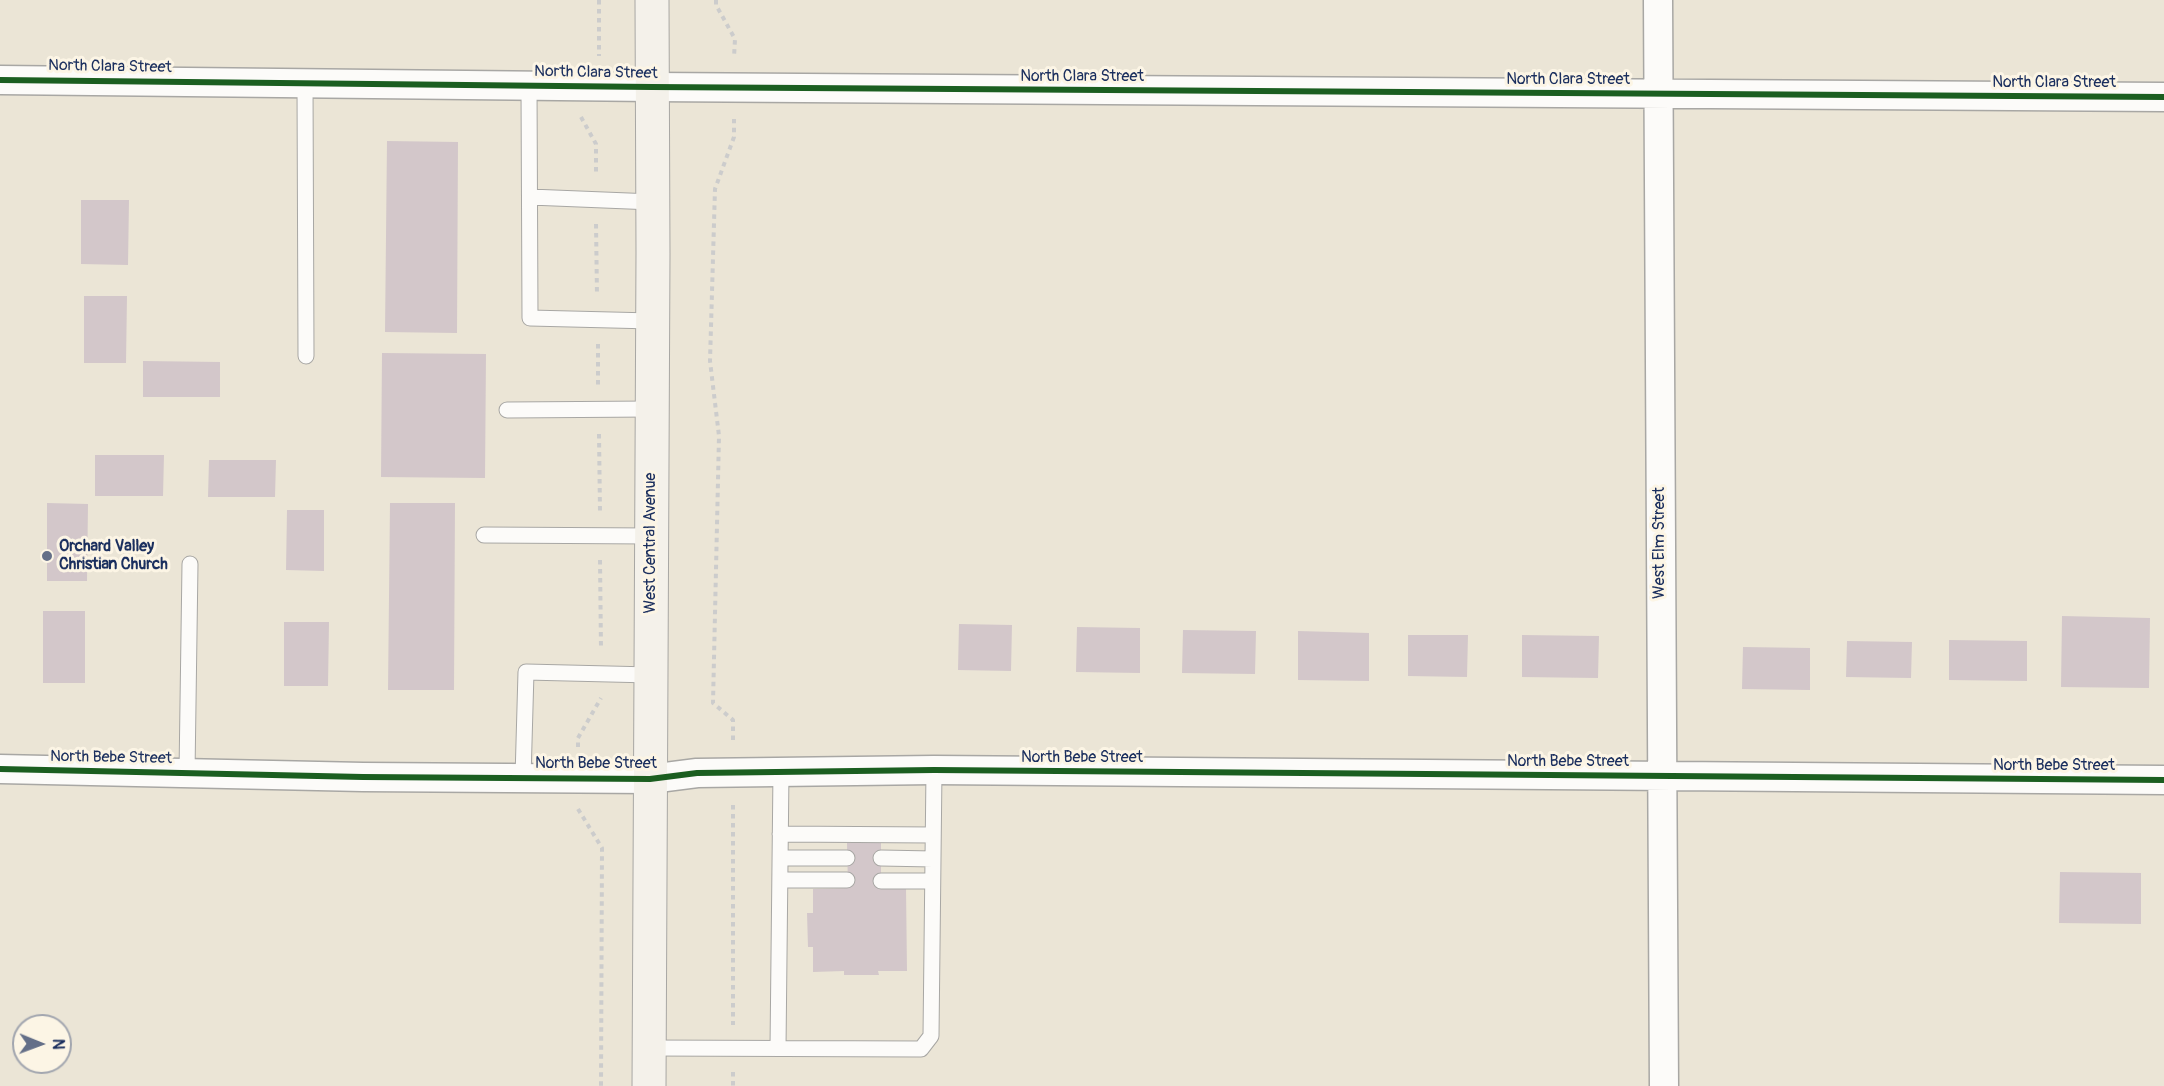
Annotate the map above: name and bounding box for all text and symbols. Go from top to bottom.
street label: North Clara Street [48,56,172,78]
street label: North Clara Street [534,62,658,84]
street label: North Clara Street [1020,67,1144,87]
street label: North Clara Street [1506,70,1630,90]
street label: North Clara Street [1992,73,2116,93]
street label: West Central Avenue [641,472,661,614]
street label: West Elm Street [1650,487,1670,599]
place label: Orchard Valley Christian Church [59,537,168,575]
marker: Orchard Valley Christian Church [40,549,54,563]
street label: North Bebe Street [50,747,172,769]
street label: North Bebe Street [1021,748,1143,768]
street label: North Bebe Street [1507,752,1629,772]
street label: North Bebe Street [535,754,657,774]
street label: North Bebe Street [1993,756,2115,776]
north arrow [12,1014,72,1074]
text: N [48,1039,68,1050]

